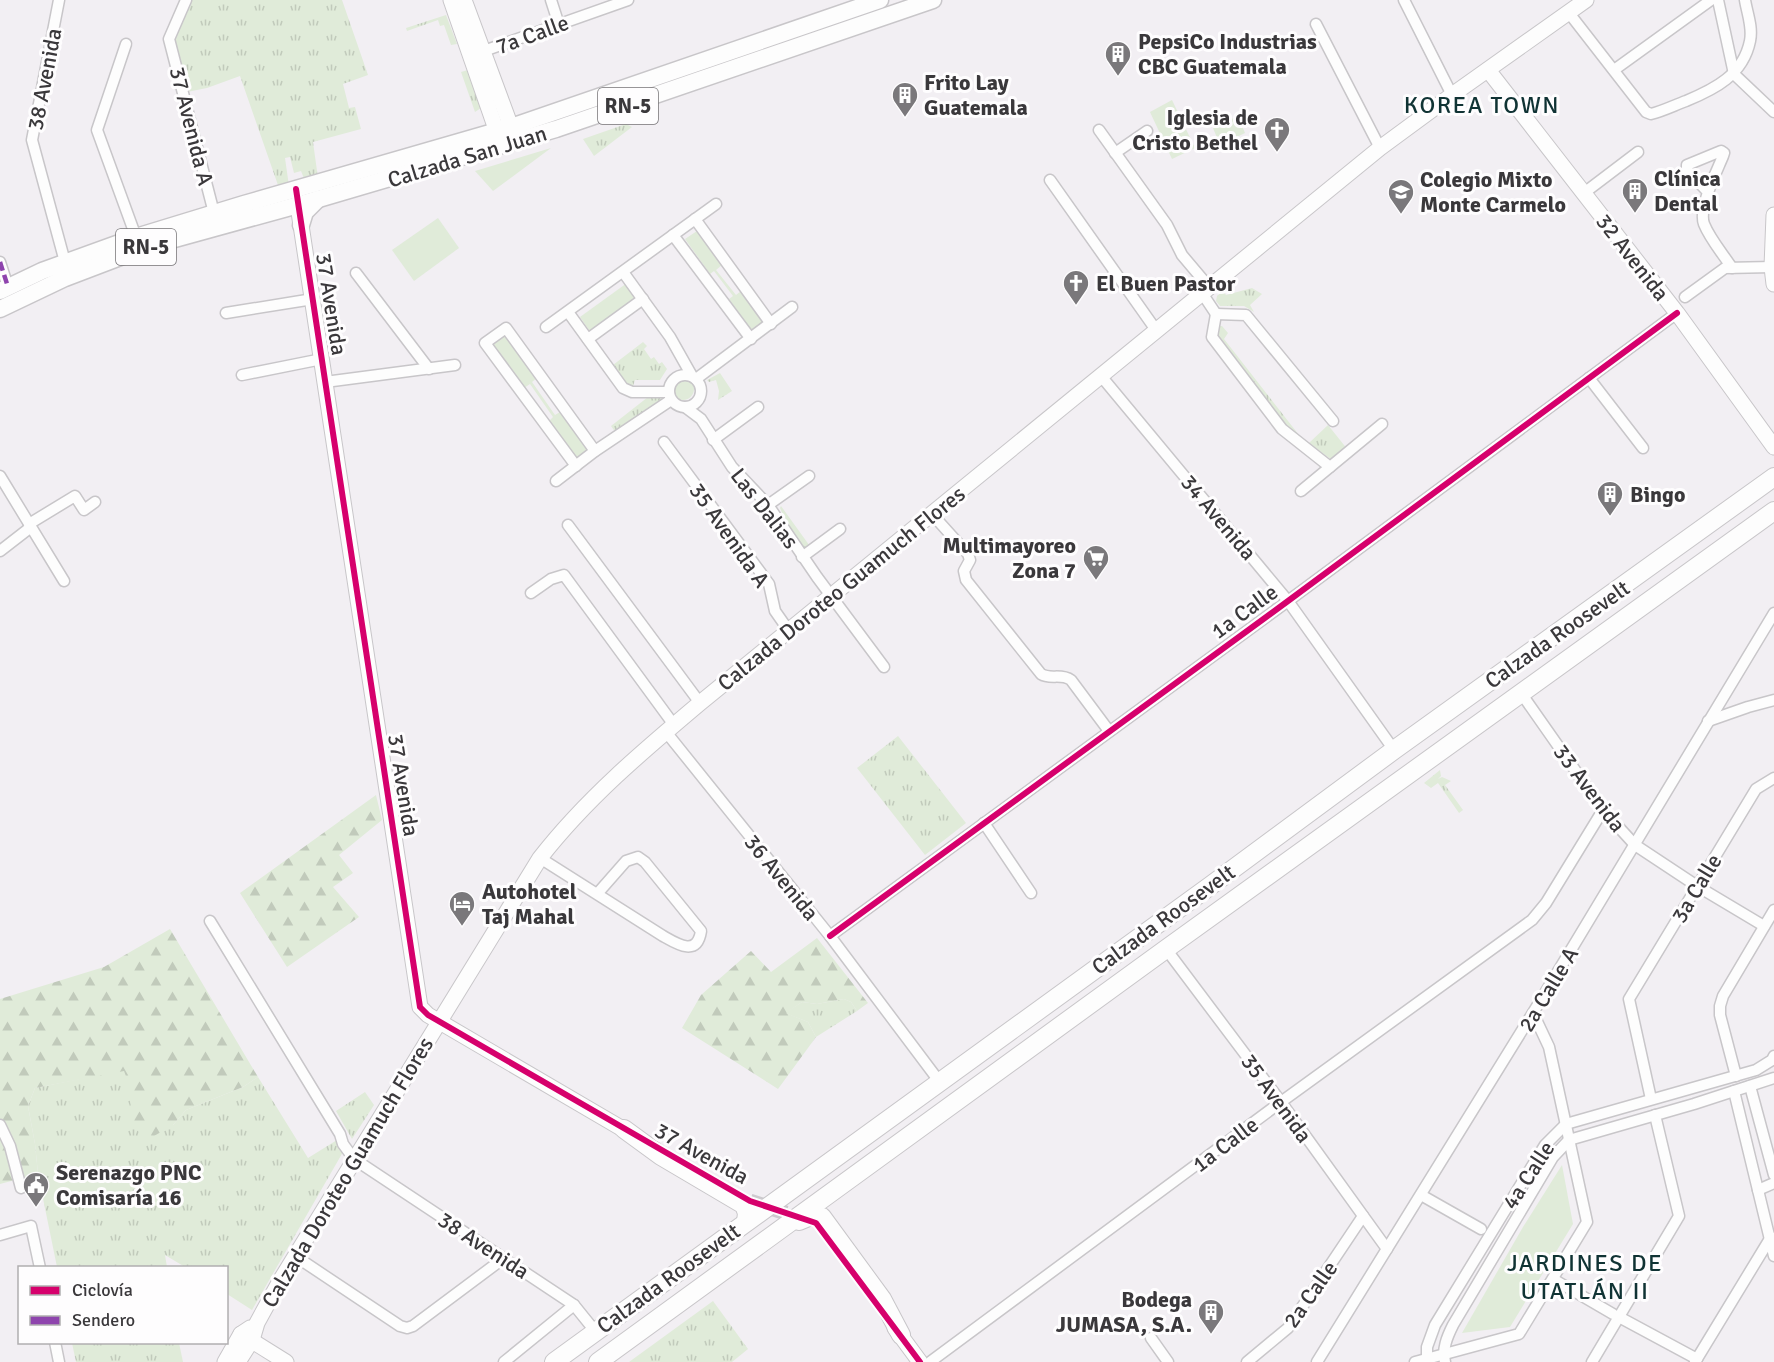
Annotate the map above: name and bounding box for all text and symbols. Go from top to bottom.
street label: 7a Calle [492,9,572,60]
street label: 38 Avenida [21,26,68,132]
place label: PepsiCo Industrias CBC Guatemala [1138,28,1317,80]
building icon: PepsiCo Industrias CBC Guatemala [1103,39,1133,77]
street label: 37 Avenida A [164,64,219,189]
place label: Frito Lay Guatemala [924,69,1028,121]
building icon: Frito Lay Guatemala [890,80,920,118]
road number: RN-5 [598,88,658,124]
district label: KOREA TOWN [1404,90,1560,120]
place label: Iglesia de Cristo Bethel [1132,104,1258,156]
church icon: Iglesia de Cristo Bethel [1262,115,1292,153]
street label: Calzada San Juan [384,119,550,194]
place label: Clínica Dental [1654,165,1721,217]
place label: Colegio Mixto Monte Carmelo [1420,166,1566,218]
building icon: Clínica Dental [1620,176,1650,214]
school or university icon: Colegio Mixto Monte Carmelo [1386,177,1416,215]
street label: 32 Avenida [1590,208,1675,306]
road number: RN-5 [116,229,176,265]
street label: 37 Avenida [310,251,353,357]
church icon: El Buen Pastor [1061,268,1091,306]
place label: El Buen Pastor [1096,270,1236,297]
street label: Las Dalias [725,462,805,554]
street label: 34 Avenida [1175,469,1262,566]
street label: 35 Avenida A [684,478,776,593]
building icon: Bingo [1595,479,1625,517]
street label: Calzada Doroteo Guamuch Flores [712,480,970,697]
place label: Bingo [1630,481,1685,508]
place label: Multimayoreo Zona 7 [942,532,1076,584]
supermarket icon: Multimayoreo Zona 7 [1081,543,1111,581]
street label: Calzada Roosevelt [1480,574,1635,694]
street label: 1a Calle [1206,578,1283,645]
street label: 37 Avenida [382,732,425,838]
street label: 33 Avenida [1548,739,1631,838]
street label: 36 Avenida [739,829,825,926]
street label: 3a Calle [1665,849,1727,928]
street label: Calzada Roosevelt [1086,858,1240,980]
place label: Autohotel Taj Mahal [482,878,577,930]
hotel icon: Autohotel Taj Mahal [447,889,477,927]
street label: 2a Calle A [1513,942,1584,1036]
street label: Calzada Doroteo Guamuch Flores [256,1032,439,1312]
street label: 35 Avenida [1235,1049,1318,1148]
street label: 1a Calle [1187,1111,1264,1178]
street label: 37 Avenida [650,1117,753,1190]
street label: 4a Calle [1496,1136,1560,1214]
place label: Serenazgo PNC Comisaría 16 [56,1159,201,1211]
public building icon: Serenazgo PNC Comisaría 16 [21,1170,51,1208]
street label: 38 Avenida [433,1206,534,1285]
street label: Calzada Roosevelt [591,1217,745,1339]
district label: JARDINES DE UTATLÁN II [1507,1248,1663,1306]
street label: 2a Calle [1278,1256,1343,1333]
legend [18,1266,228,1344]
text: Ciclovía [72,1279,133,1301]
place label: Bodega JUMASA, S.A. [1056,1286,1192,1338]
building icon: Bodega JUMASA, S.A. [1196,1297,1226,1335]
text: Sendero [72,1309,135,1331]

